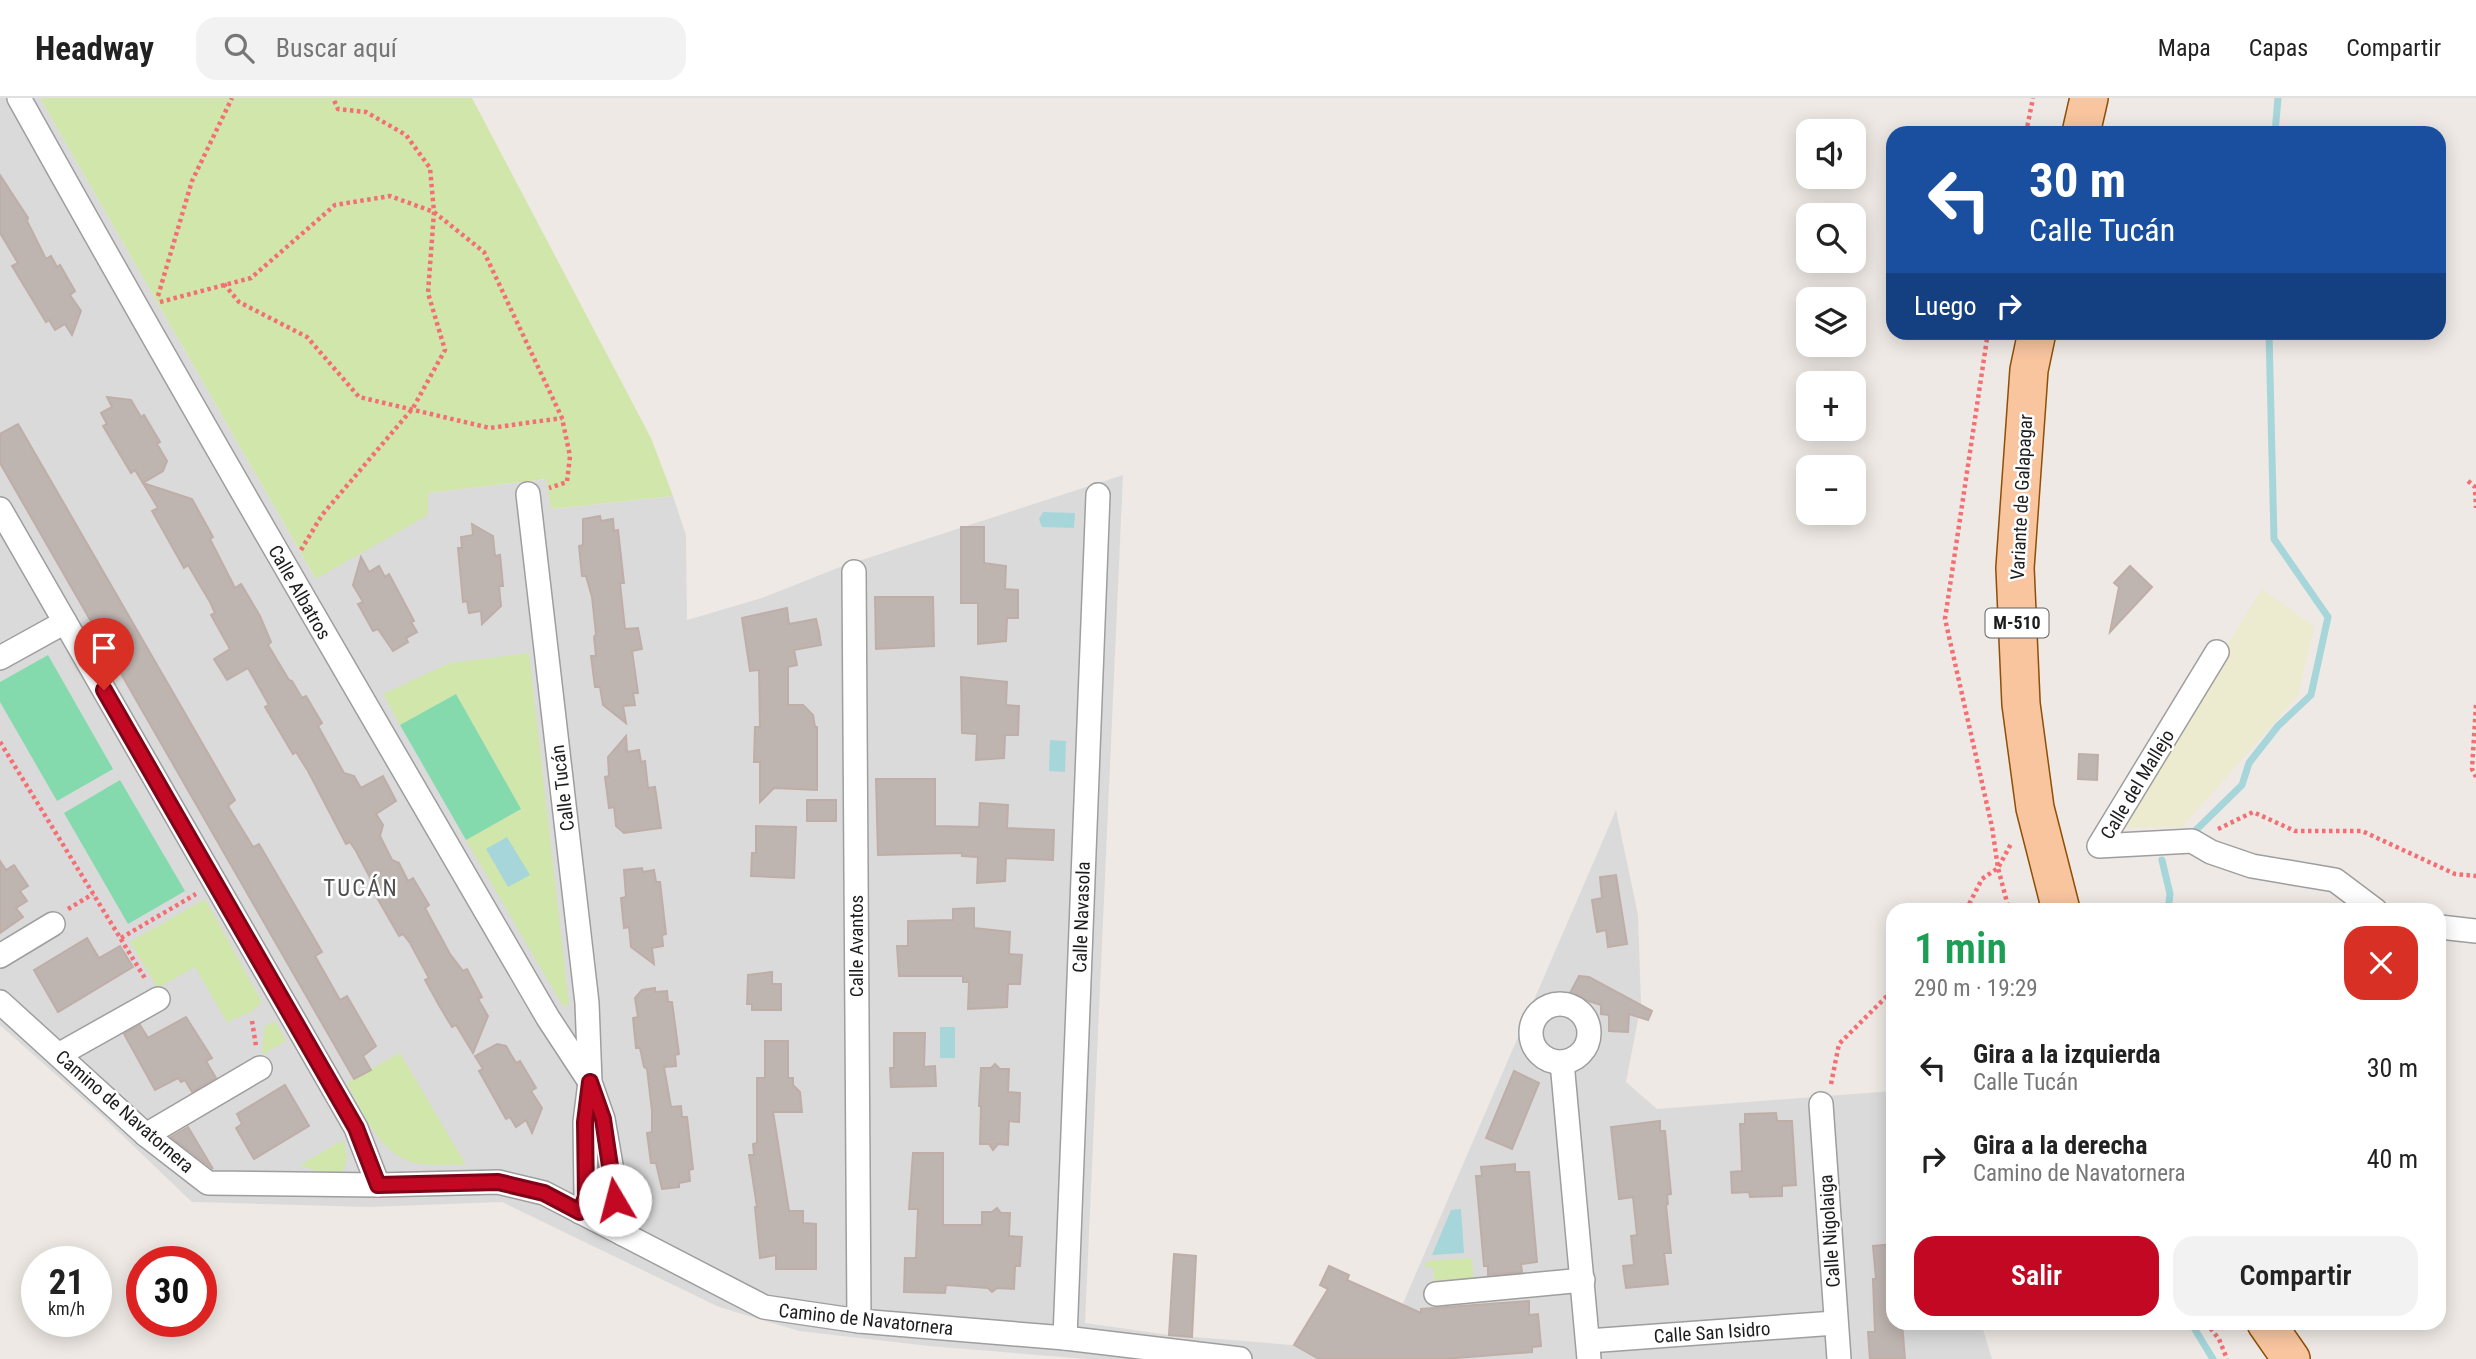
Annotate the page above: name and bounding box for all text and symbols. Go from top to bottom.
search box [196,17,686,80]
text: Headway [35,29,154,68]
icon: search [220,29,258,67]
text: Buscar aquí [276,33,397,63]
text: Mapa [2158,34,2211,62]
text: Capas [2249,34,2308,62]
text: Compartir [2346,34,2441,62]
map controls [1796,119,1866,525]
button: sound [1796,119,1866,189]
text: 30 m [2029,152,2126,209]
icon: left [1914,154,2005,245]
button: search [1796,203,1866,273]
text: Calle Tucán [2029,211,2175,249]
button: layers [1796,287,1866,357]
icon: right [1990,287,2028,325]
text: Luego [1914,291,1976,321]
button: + [1796,371,1866,441]
street label: Variante de Galapagar [2006,413,2037,580]
button: − [1796,455,1866,525]
street label: Calle Albatros [263,541,336,644]
road number: M-510 [1986,608,2048,638]
pin [74,618,134,690]
icon: arrive [85,629,123,667]
street label: Calle del Mallejo [2096,725,2179,843]
street label: Calle Tucán [546,743,579,832]
street label: Calle Navasola [1068,861,1095,973]
district label: TUCÁN [323,874,399,902]
street label: Calle Avantos [845,895,868,997]
text: 1 min [1914,924,2007,973]
button: close [2344,926,2418,1000]
text: 290 m · 19:29 [1914,975,2038,1002]
text: Gira a la izquierda [1973,1039,2161,1069]
street label: Camino de Navatornera [51,1045,198,1178]
icon: left [1914,1049,1952,1087]
text: 30 m [2367,1053,2418,1083]
text: Calle Tucán [1973,1069,2078,1096]
text: Gira a la derecha [1973,1130,2147,1160]
icon: right [1914,1140,1952,1178]
text: 40 m [2367,1144,2418,1174]
text: Camino de Navatornera [1973,1160,2186,1187]
position arrow [578,1163,652,1237]
street label: Calle Nigolaiga [1814,1174,1845,1288]
button: Salir [1914,1236,2159,1316]
button: Compartir [2173,1236,2418,1316]
speed limit sign: 30 [126,1246,217,1337]
text: 21 [49,1262,84,1303]
text: km/h [48,1298,85,1319]
street label: Camino de Navatornera [777,1299,954,1340]
street label: Calle San Isidro [1653,1317,1771,1348]

